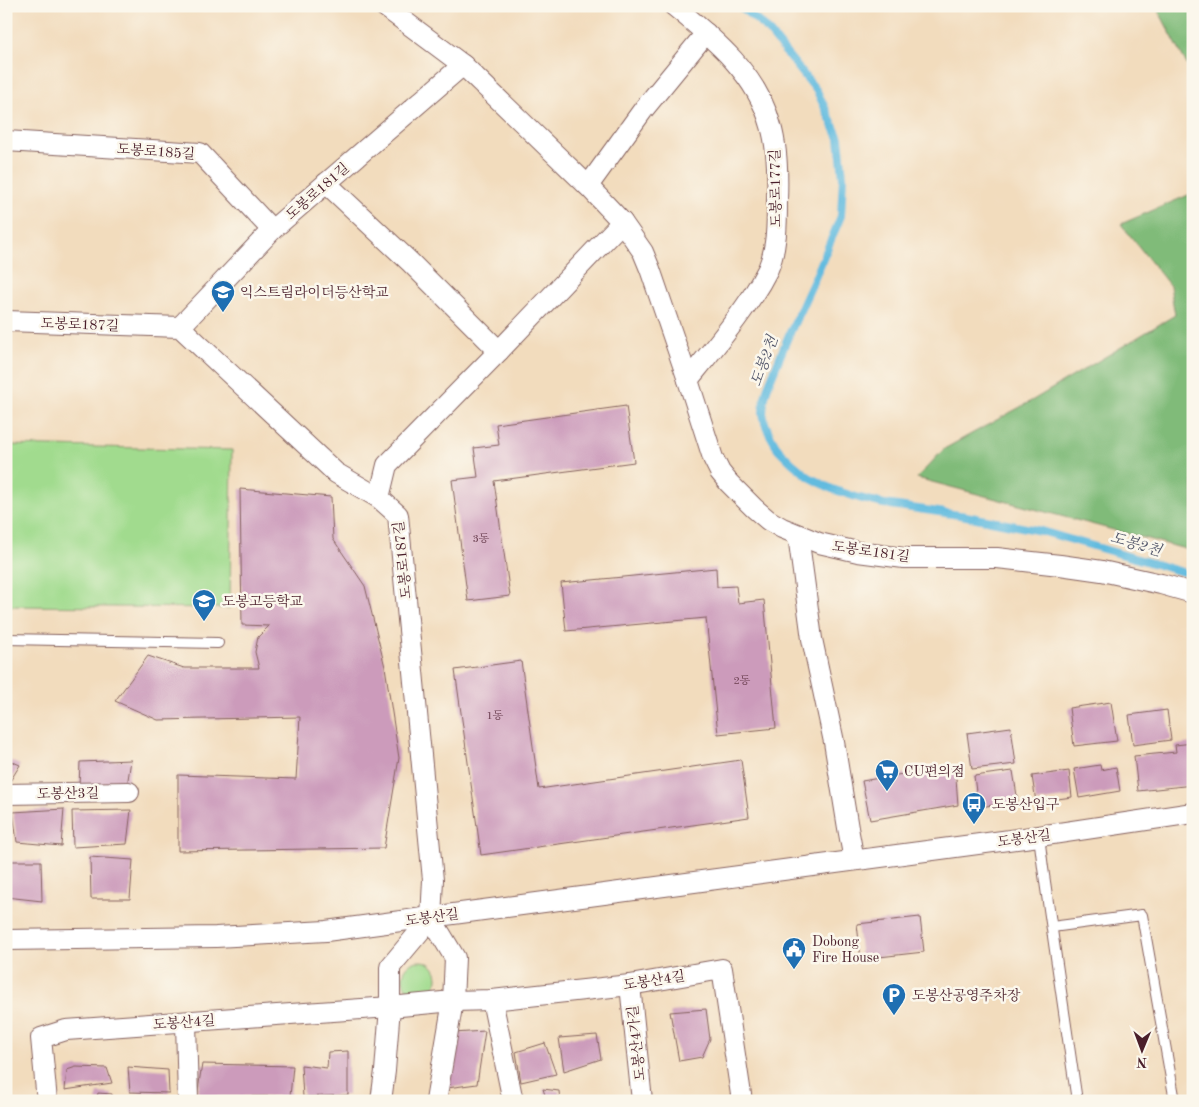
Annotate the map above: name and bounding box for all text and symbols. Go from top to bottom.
street label: 도봉로185길 [116,140,196,162]
street label: 도봉로177길 [766,149,784,227]
street label: 도봉로181길 [282,159,352,223]
school or university icon: 익스트림라이더등산학교 [210,279,236,313]
place label: 익스트림라이더등산학교 [240,285,389,300]
street label: 도봉로187길 [41,315,119,333]
water label: 도봉2천 [748,332,782,389]
street label: 도봉로187길 [390,520,414,600]
water label: 도봉2천 [1108,529,1165,560]
house number: 3동 [472,533,490,545]
street label: 도봉로181길 [831,538,911,564]
school or university icon: 도봉고등학교 [191,588,217,622]
place label: 도봉고등학교 [222,593,304,609]
house number: 2동 [733,675,751,687]
house number: 1동 [486,710,504,722]
supermarket icon: CU편의점 [874,758,900,792]
place label: CU편의점 [904,764,965,779]
street label: 도봉산3길 [37,784,99,802]
bus stop icon: 도봉산입구 [961,791,987,825]
place label: 도봉산입구 [992,796,1060,812]
street label: 도봉산길 [996,826,1052,850]
street label: 도봉산길 [404,905,460,929]
place label: Dobong Fire House [812,935,879,965]
public building icon: Dobong Fire House [781,936,807,970]
street label: 도봉산4길 [622,967,686,993]
parking icon: 도봉산공영주차장 [881,982,907,1016]
place label: 도봉산공영주차장 [912,987,1021,1003]
street label: 도봉산4가길 [624,1004,648,1082]
street label: 도봉산4길 [152,1012,216,1032]
north arrow [1116,1024,1166,1074]
text: N [1136,1055,1147,1069]

